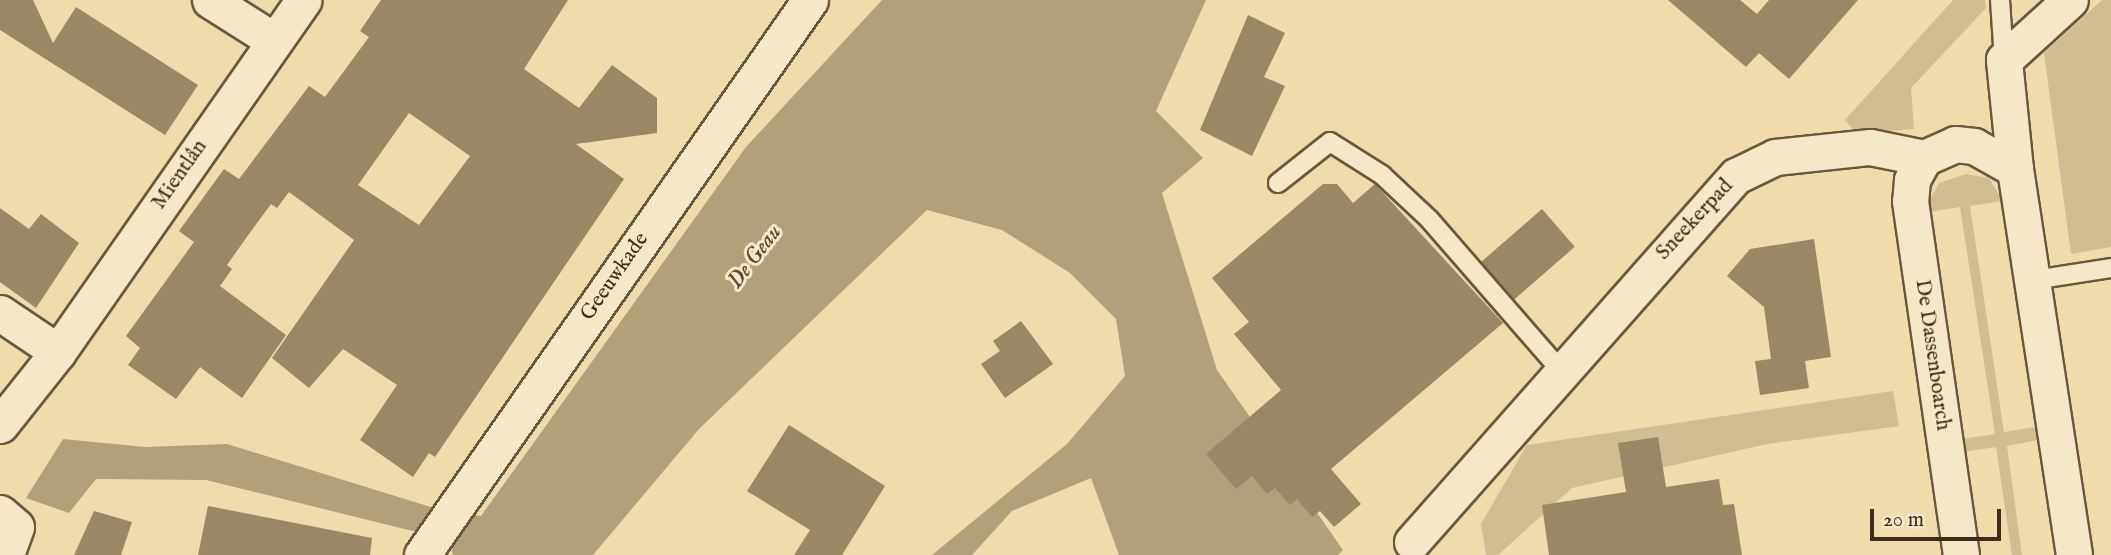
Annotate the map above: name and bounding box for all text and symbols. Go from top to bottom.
street label: Mientlân [147,135,213,215]
street label: Sneekerpad [1651,174,1739,266]
water label: De Geau [722,220,788,294]
street label: Geeuwkade [576,228,654,326]
street label: De Dassenboarch [1909,278,1955,432]
scale bar [1873,496,2004,540]
text: 20 m [1883,507,1924,534]

